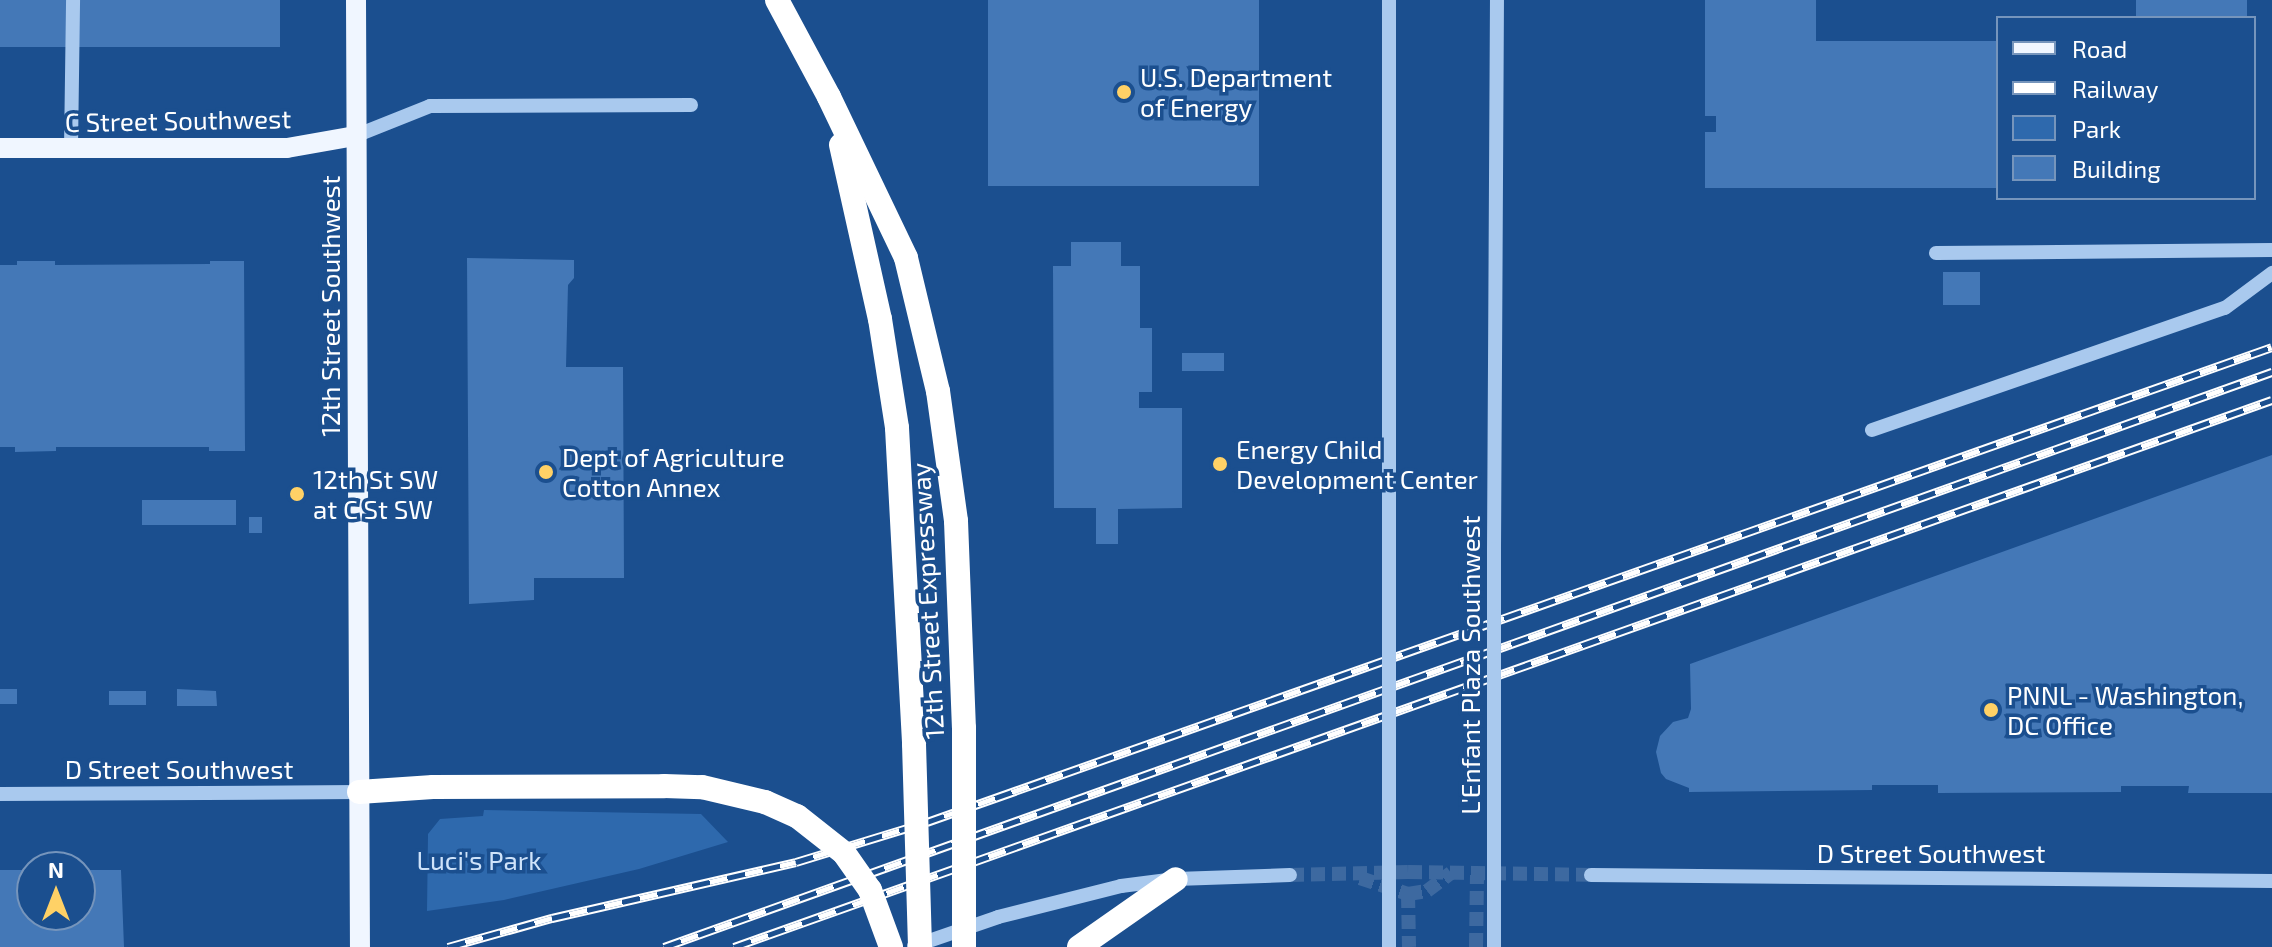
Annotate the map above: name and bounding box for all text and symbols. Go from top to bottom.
legend [1996,16,2256,200]
text: Road [2072,34,2127,63]
place label: U.S. Department of Energy [1140,61,1332,122]
text: Railway [2072,74,2158,103]
marker: U.S. Department of Energy [1115,83,1133,101]
street label: C Street Southwest [65,102,291,138]
text: Park [2072,114,2121,143]
text: Building [2072,154,2161,183]
street label: 12th Street Southwest [314,175,346,437]
place label: Energy Child Development Center [1236,433,1478,494]
place label: Dept of Agriculture Cotton Annex [562,441,786,502]
marker: Energy Child Development Center [1211,455,1229,473]
street label: 12th Street Expressway [904,462,950,740]
place label: 12th St SW at C St SW [313,463,438,524]
marker: Dept of Agriculture Cotton Annex [537,463,555,481]
marker: 12th St SW at C St SW [288,485,306,503]
street label: L'Enfant Plaza Southwest [1454,515,1486,815]
place label: PNNL - Washington, DC Office [2007,679,2244,740]
marker: PNNL - Washington, DC Office [1982,701,2000,719]
street label: D Street Southwest [65,753,293,785]
street label: D Street Southwest [1817,837,2045,869]
park label: Luci's Park [417,844,541,876]
north arrow [16,851,96,931]
text: N [48,856,64,882]

